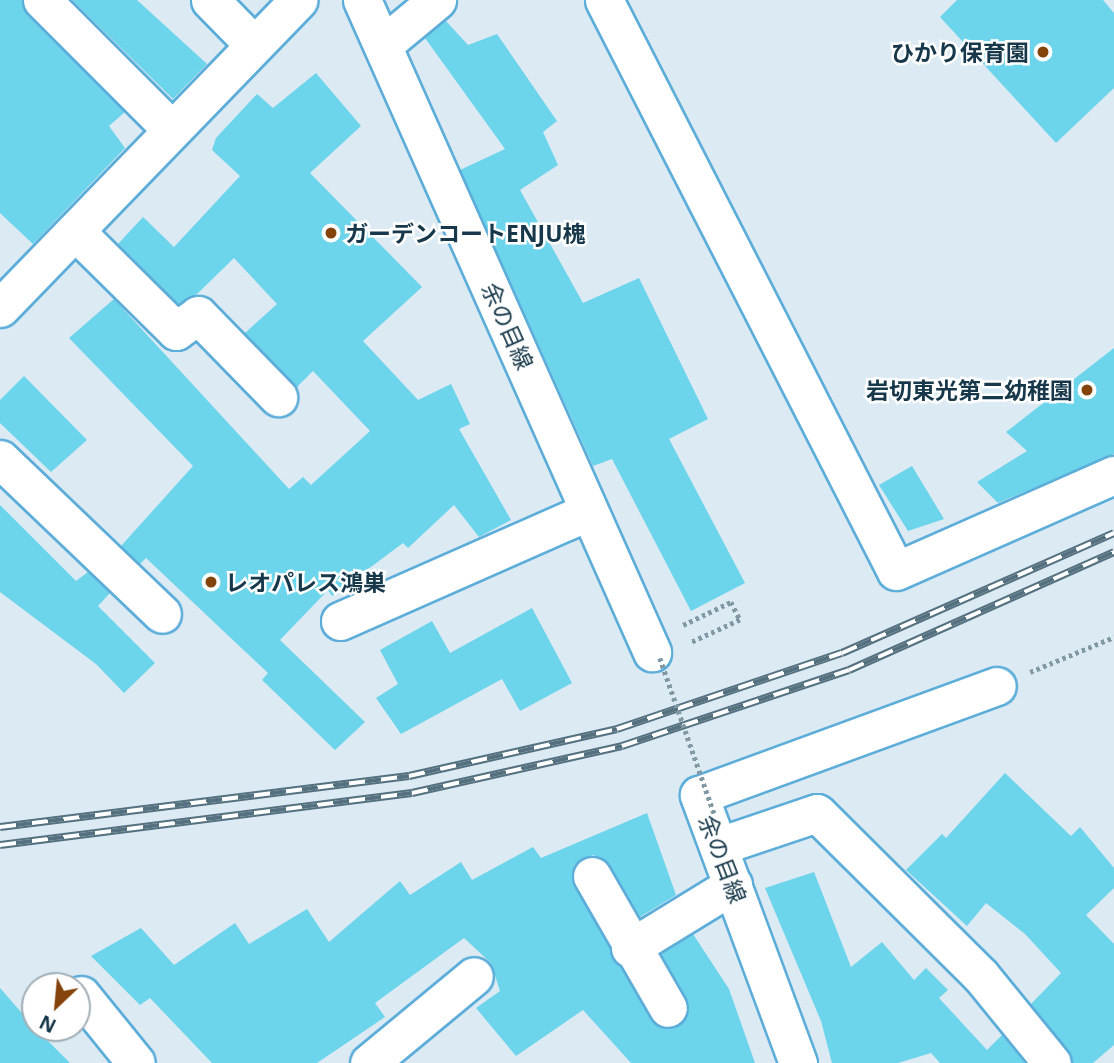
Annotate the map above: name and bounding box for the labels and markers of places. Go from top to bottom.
place label: ひかり保育園 [891,38,1029,66]
marker: ひかり保育園 [1035,44,1051,60]
place label: ガーデンコートENJU槐 [345,219,586,247]
marker: ガーデンコートENJU槐 [323,225,339,241]
place label: 岩切東光第二幼稚園 [866,376,1073,404]
marker: 岩切東光第二幼稚園 [1079,382,1095,398]
place label: レオパレス鴻巣 [225,568,386,596]
marker: レオパレス鴻巣 [203,574,219,590]

